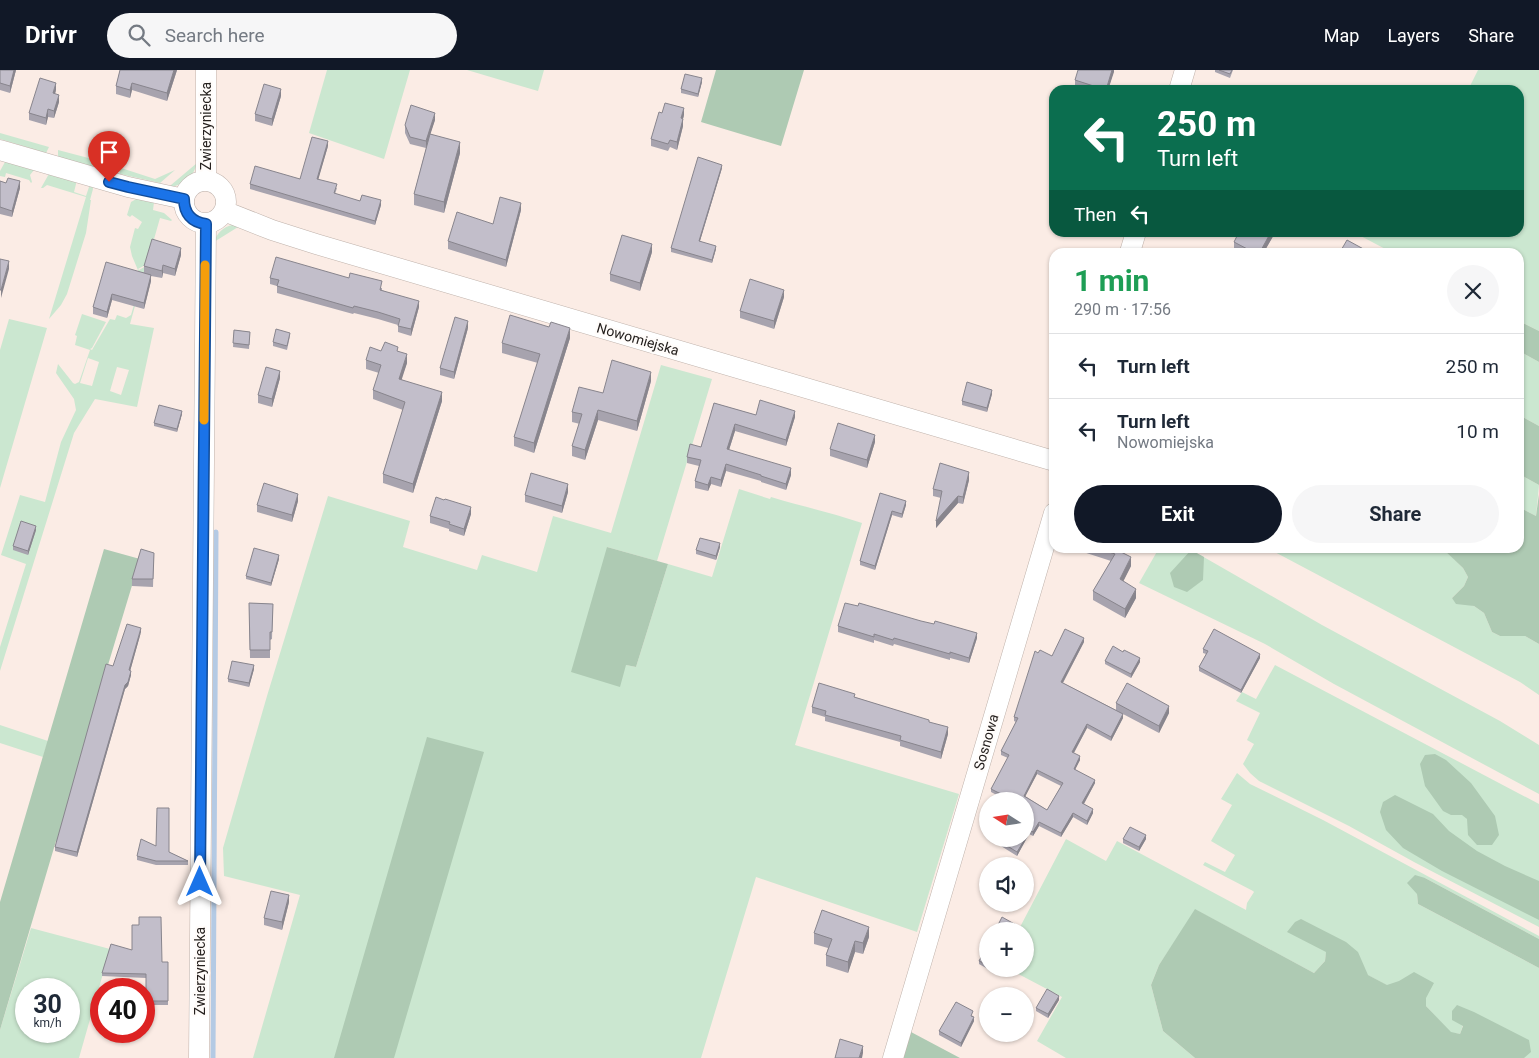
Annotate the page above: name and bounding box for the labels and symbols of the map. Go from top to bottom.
street label: Zwierzyniecka [198,82,214,170]
pin [88,131,130,182]
street label: Nowomiejska [595,320,681,358]
street label: Sosnowa [970,712,1002,772]
north arrow [979,792,1034,848]
position arrow [173,855,225,907]
street label: Zwierzyniecka [192,927,208,1015]
speed limit sign: 40 [90,978,155,1043]

